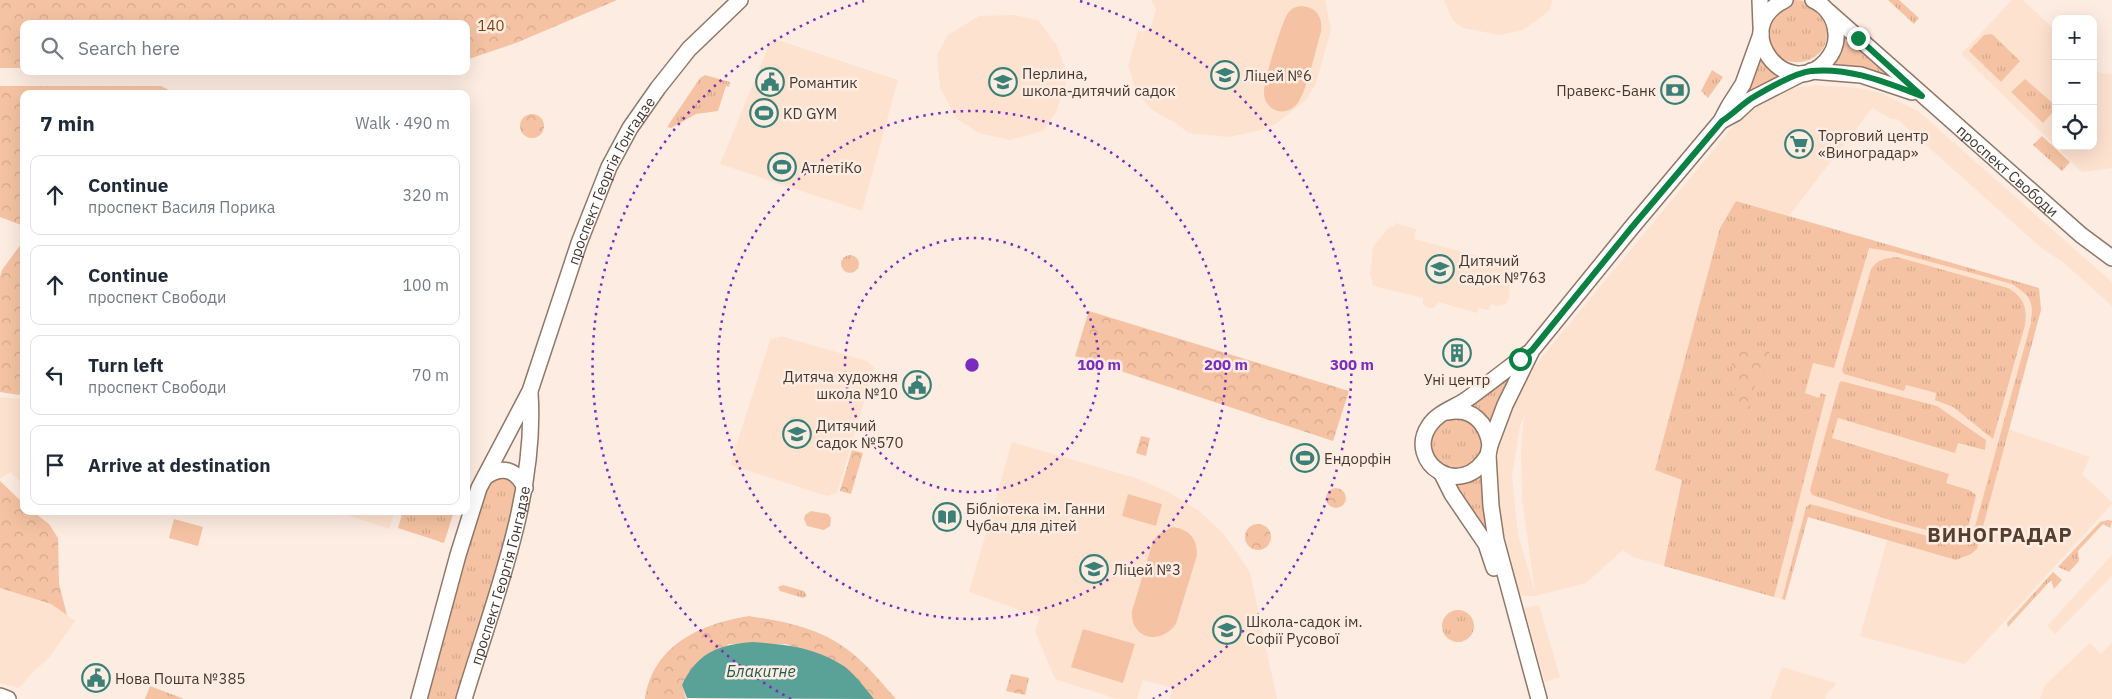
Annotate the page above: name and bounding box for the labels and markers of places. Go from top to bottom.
school or university icon: Ліцей №6 [1210,60,1240,90]
place label: Перлина, школа-дитячий садок [1022,64,1176,100]
place label: Ліцей №6 [1244,66,1312,85]
public building icon: Романтик [755,67,785,97]
school or university icon: Перлина, школа-дитячий садок [988,67,1018,97]
place label: Романтик [789,73,858,92]
bank icon: Правекс-Банк [1660,75,1690,105]
place label: Правекс-Банк [1556,81,1656,100]
sports icon: KD GYM [749,98,779,128]
place label: KD GYM [783,104,837,123]
place label: Торговий центр «Виноградар» [1818,126,1929,162]
supermarket icon: Торговий центр «Виноградар» [1784,129,1814,159]
sports icon: АтлетіКо [767,152,797,182]
place label: АтлетіКо [801,158,862,177]
place label: Дитячий садок №763 [1459,251,1546,287]
school or university icon: Дитячий садок №763 [1425,254,1455,284]
building icon: Уні центр [1442,338,1472,368]
centre of rings [963,356,981,374]
place label: Дитяча художня школа №10 [783,367,898,403]
public building icon: Дитяча художня школа №10 [902,370,932,400]
place label: Уні центр [1424,370,1490,389]
place label: Дитячий садок №570 [816,416,903,452]
school or university icon: Дитячий садок №570 [782,419,812,449]
sports icon: Ендорфін [1290,443,1320,473]
place label: Ендорфін [1324,449,1391,468]
place label: Бібліотека ім. Ганни Чубач для дітей [966,499,1105,535]
library icon: Бібліотека ім. Ганни Чубач для дітей [932,502,962,532]
school or university icon: Ліцей №3 [1079,554,1109,584]
place label: Ліцей №3 [1113,560,1181,579]
place label: Школа-садок ім. Софії Русової [1246,612,1363,648]
school or university icon: Школа-садок ім. Софії Русової [1212,615,1242,645]
public building icon: Нова Пошта №385 [81,663,111,693]
place label: Нова Пошта №385 [115,669,245,688]

